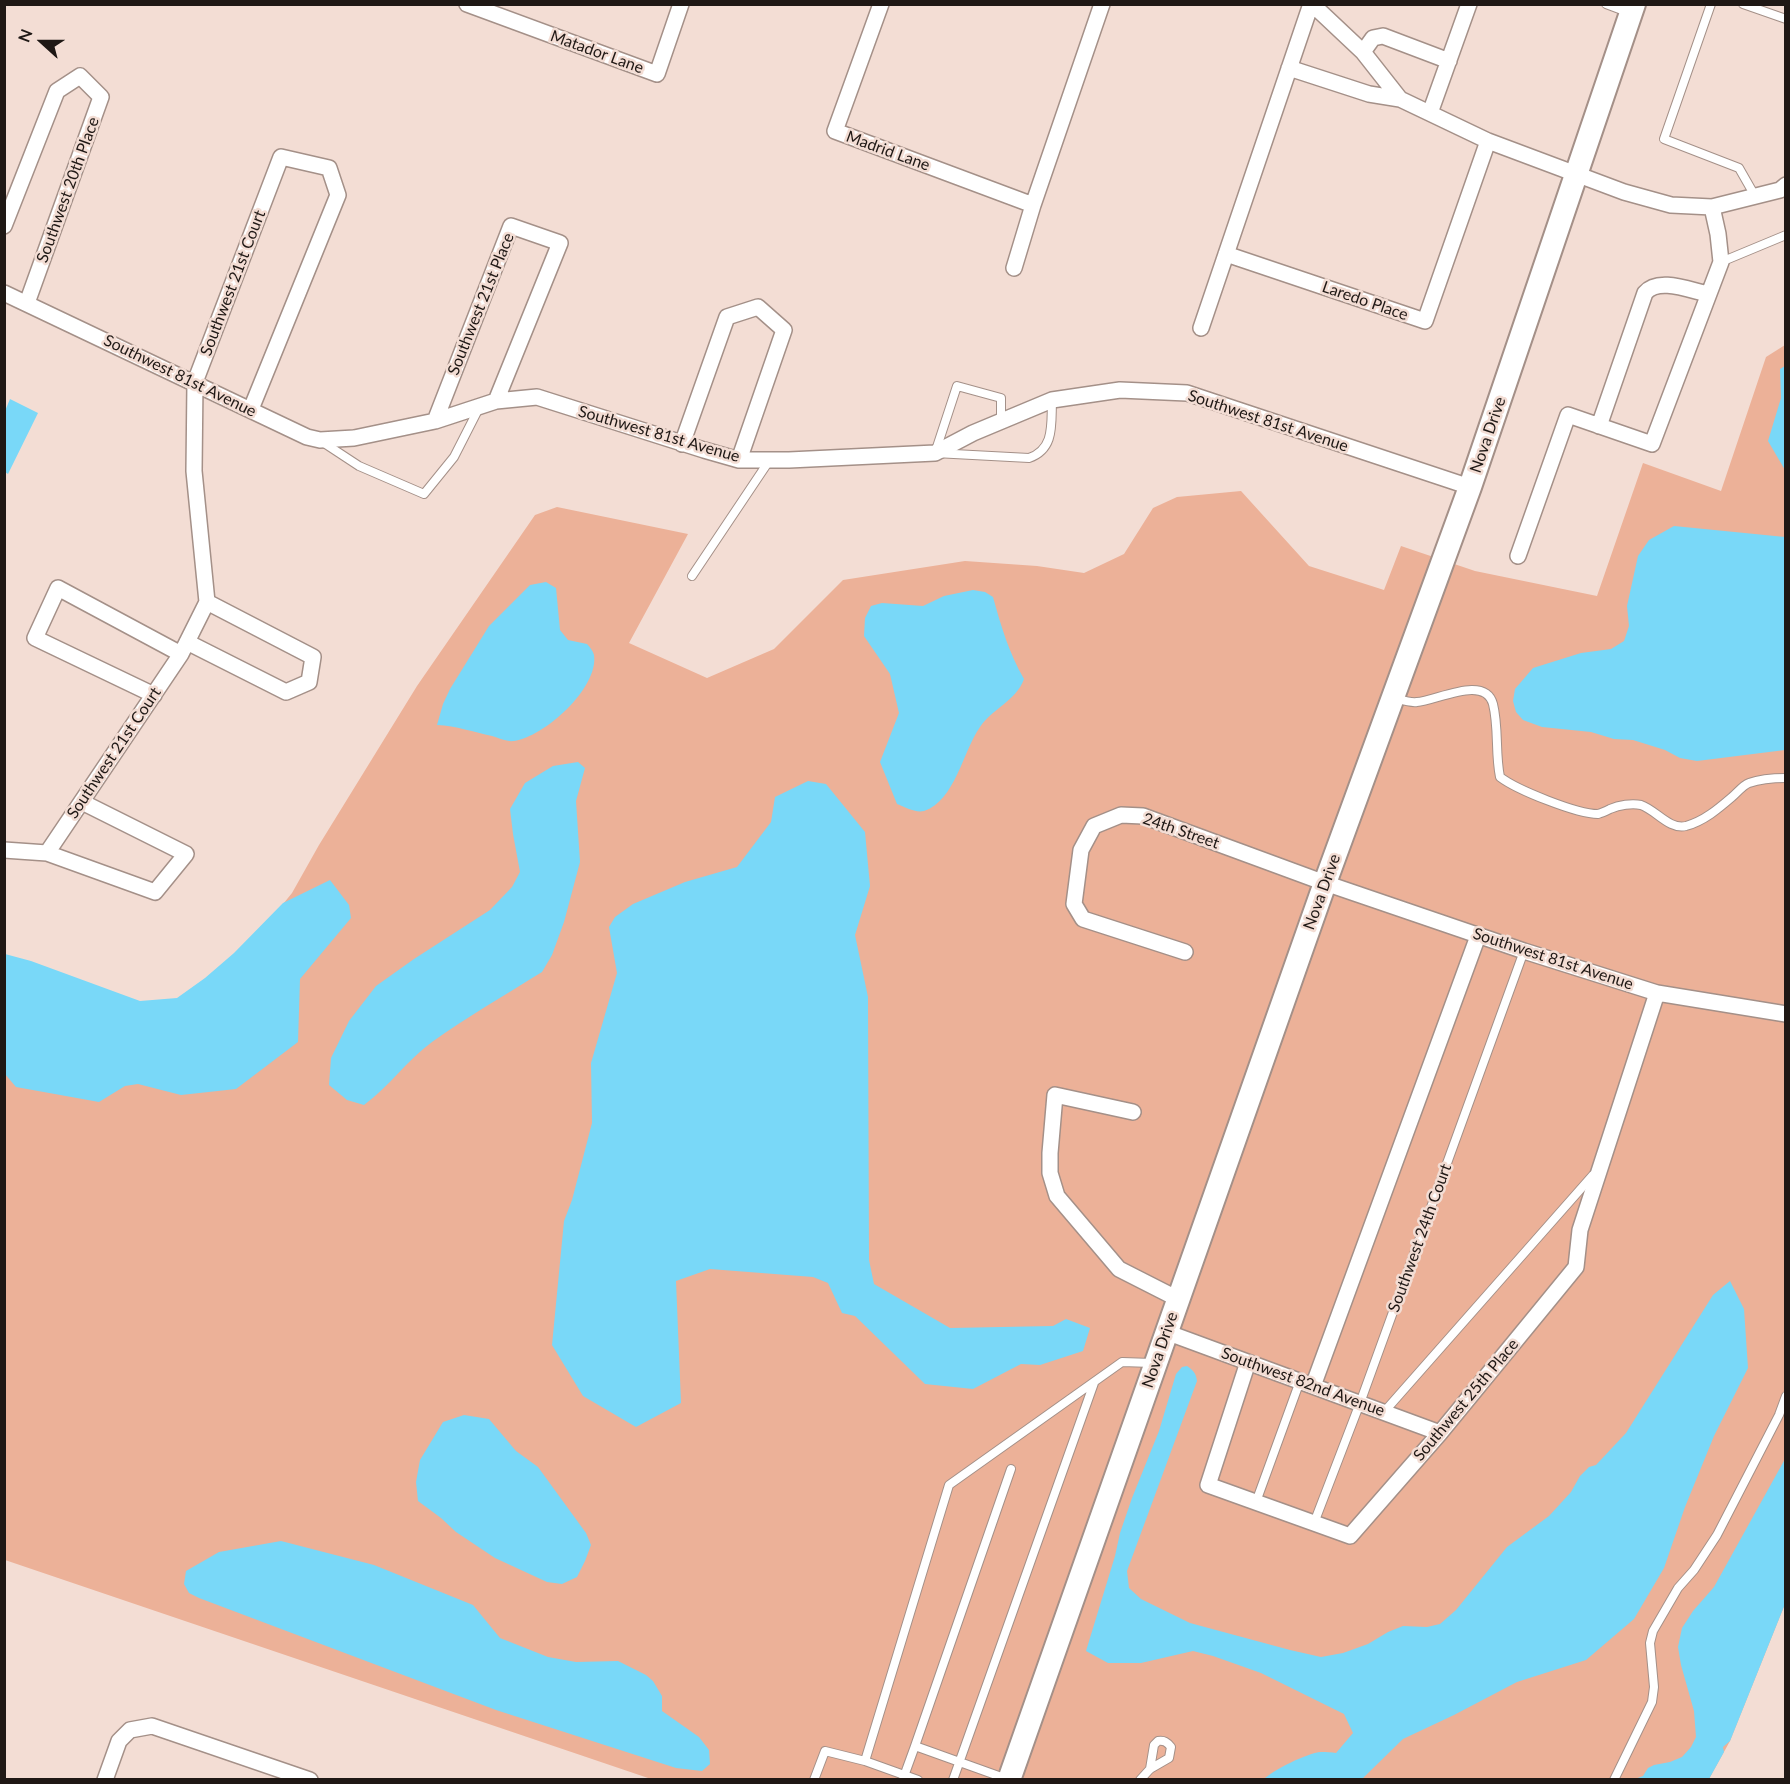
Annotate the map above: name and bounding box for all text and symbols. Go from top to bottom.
north arrow [12,12,72,72]
text: N [14,26,36,45]
street label: Matador Lane [548,26,646,78]
street label: Southwest 20th Place [33,115,103,265]
street label: Madrid Lane [843,127,933,175]
street label: Southwest 21st Court [196,208,270,358]
street label: Southwest 21st Place [444,230,518,378]
street label: Laredo Place [1320,277,1410,325]
street label: Southwest 81st Avenue [101,331,259,421]
street label: Southwest 81st Avenue [1186,386,1350,456]
street label: Nova Drive [1466,394,1510,476]
street label: Southwest 81st Avenue [576,402,742,466]
street label: Southwest 21st Court [63,684,165,822]
street label: 24th Street [1140,809,1222,853]
street label: Nova Drive [1299,852,1345,932]
street label: Southwest 81st Avenue [1471,924,1635,994]
street label: Southwest 24th Court [1384,1161,1456,1315]
street label: Nova Drive [1138,1309,1182,1391]
street label: Southwest 25th Place [1409,1335,1523,1465]
street label: Southwest 82nd Avenue [1219,1343,1387,1421]

